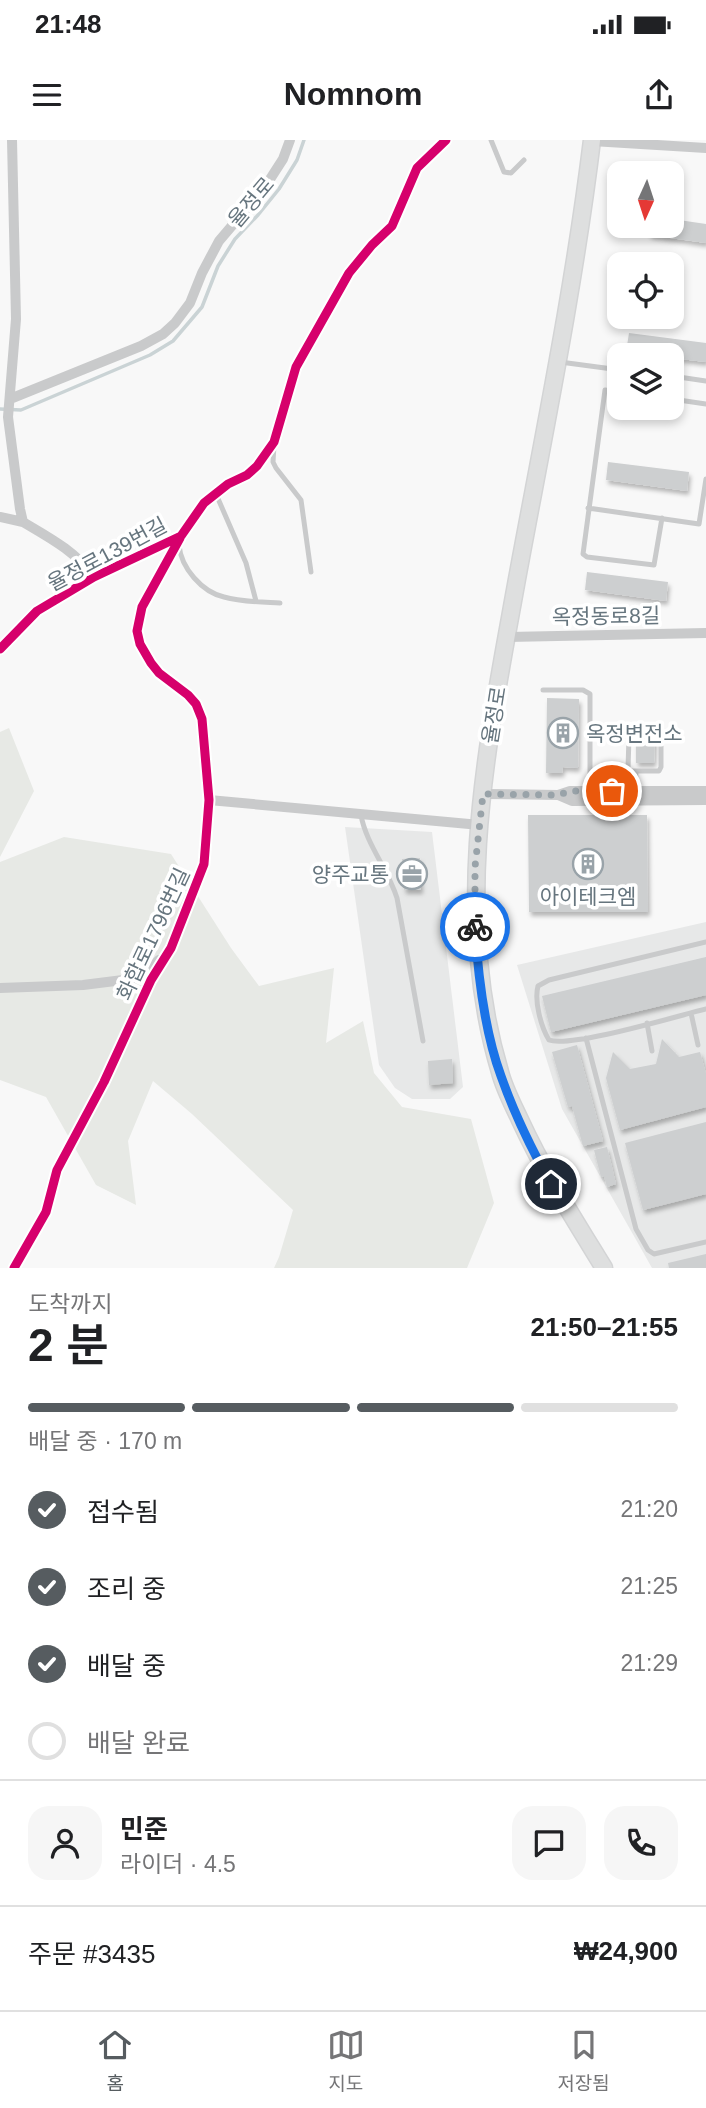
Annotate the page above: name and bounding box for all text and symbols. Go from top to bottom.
text: 21:48 [35,9,102,39]
icon: menu [28,76,66,114]
text: Nomnom [284,76,422,112]
icon: share [640,76,678,114]
north arrow [607,161,684,238]
map controls [607,161,684,420]
street label: 율정로 [224,172,278,232]
button: locate [607,252,684,329]
button: layers [607,343,684,420]
street label: 율정로139번길 [43,513,171,595]
street label: 옥정동로8길 [552,604,660,628]
street label: 율정로 [478,685,510,745]
building icon: 옥정변전소 [546,716,580,750]
place label: 옥정변전소 [586,722,683,745]
pin [582,761,642,821]
icon: bag [593,772,631,810]
building icon: 아이테크엠 [571,847,605,881]
office icon: 양주교통 [395,857,429,891]
place label: 양주교통 [312,863,389,886]
street label: 화합로1796번길 [112,864,194,1004]
place label: 아이테크엠 [540,885,636,908]
courier [440,892,510,962]
icon: bike [456,908,494,946]
pin [521,1154,581,1214]
icon: home [532,1165,570,1203]
text: 도착까지 [28,1291,113,1317]
text: 21:50–21:55 [531,1312,678,1342]
text: 2 분 [28,1319,109,1371]
text: 배달 중 · 170 m [28,1428,182,1454]
icon: check [28,1491,66,1529]
text: 21:20 [620,1496,678,1522]
text: 접수됨 [87,1497,159,1527]
icon: check [28,1568,66,1606]
text: 21:25 [620,1573,678,1599]
text: 조리 중 [87,1574,166,1604]
icon: check [28,1645,66,1683]
text: 21:29 [620,1650,678,1676]
text: 배달 중 [87,1651,166,1681]
text: 배달 완료 [87,1728,190,1758]
button: person [28,1806,102,1880]
button: chat [512,1806,586,1880]
button: phone [604,1806,678,1880]
text: 민준 [120,1814,168,1844]
text: 라이더 · 4.5 [120,1851,236,1877]
text: ₩24,900 [574,1936,678,1966]
text: 주문 #3435 [28,1939,155,1969]
tab: 홈 [96,2026,134,2095]
tab: 지도 [327,2026,365,2095]
tab: 저장됨 [557,2026,610,2095]

